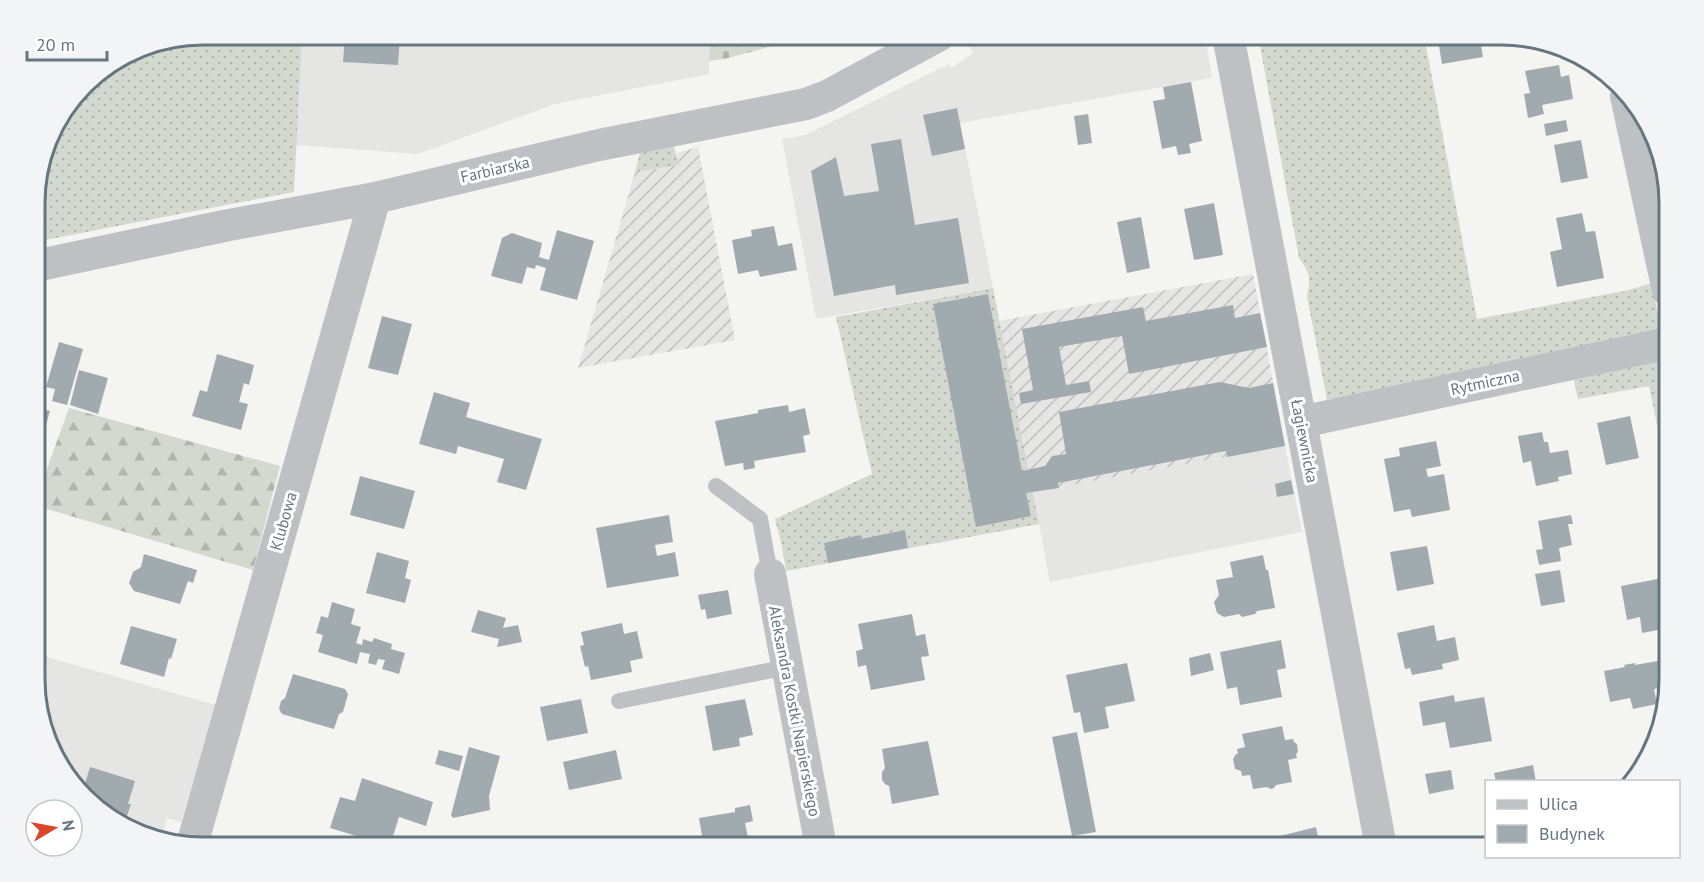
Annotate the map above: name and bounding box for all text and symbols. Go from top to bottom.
scale bar [27,24,106,62]
text: 20 m [36,33,75,56]
street label: Farbiarska [459,151,531,187]
street label: Rytmiczna [1449,365,1521,399]
street label: Łagiewnicka [1287,398,1323,484]
street label: Klubowa [265,490,301,552]
street label: Aleksandra Kostki Napierskiego [765,604,825,818]
legend [1485,780,1680,858]
text: Ulica [1539,792,1578,815]
north arrow [24,798,84,858]
text: N [58,818,80,832]
text: Budynek [1539,822,1605,845]

